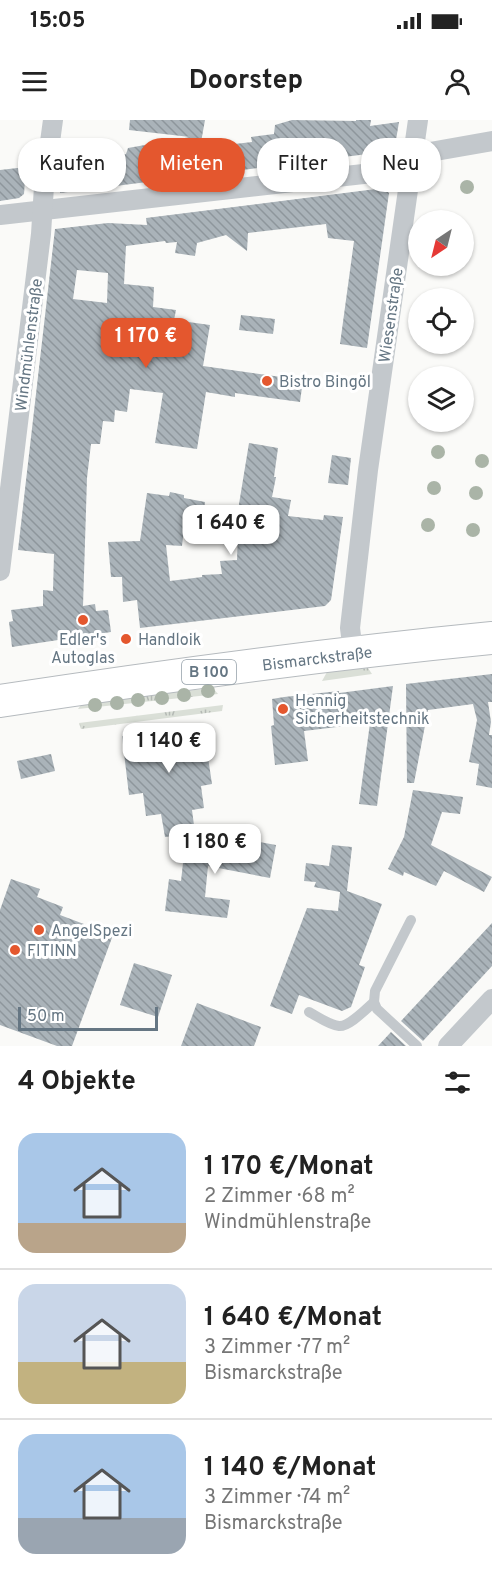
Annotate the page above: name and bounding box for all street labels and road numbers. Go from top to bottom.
street label: Wiesenstraße [375,267,409,364]
street label: Windmühlenstraße [12,278,48,413]
street label: Bismarckstraße [261,643,373,677]
road number: B 100 [182,660,236,684]

